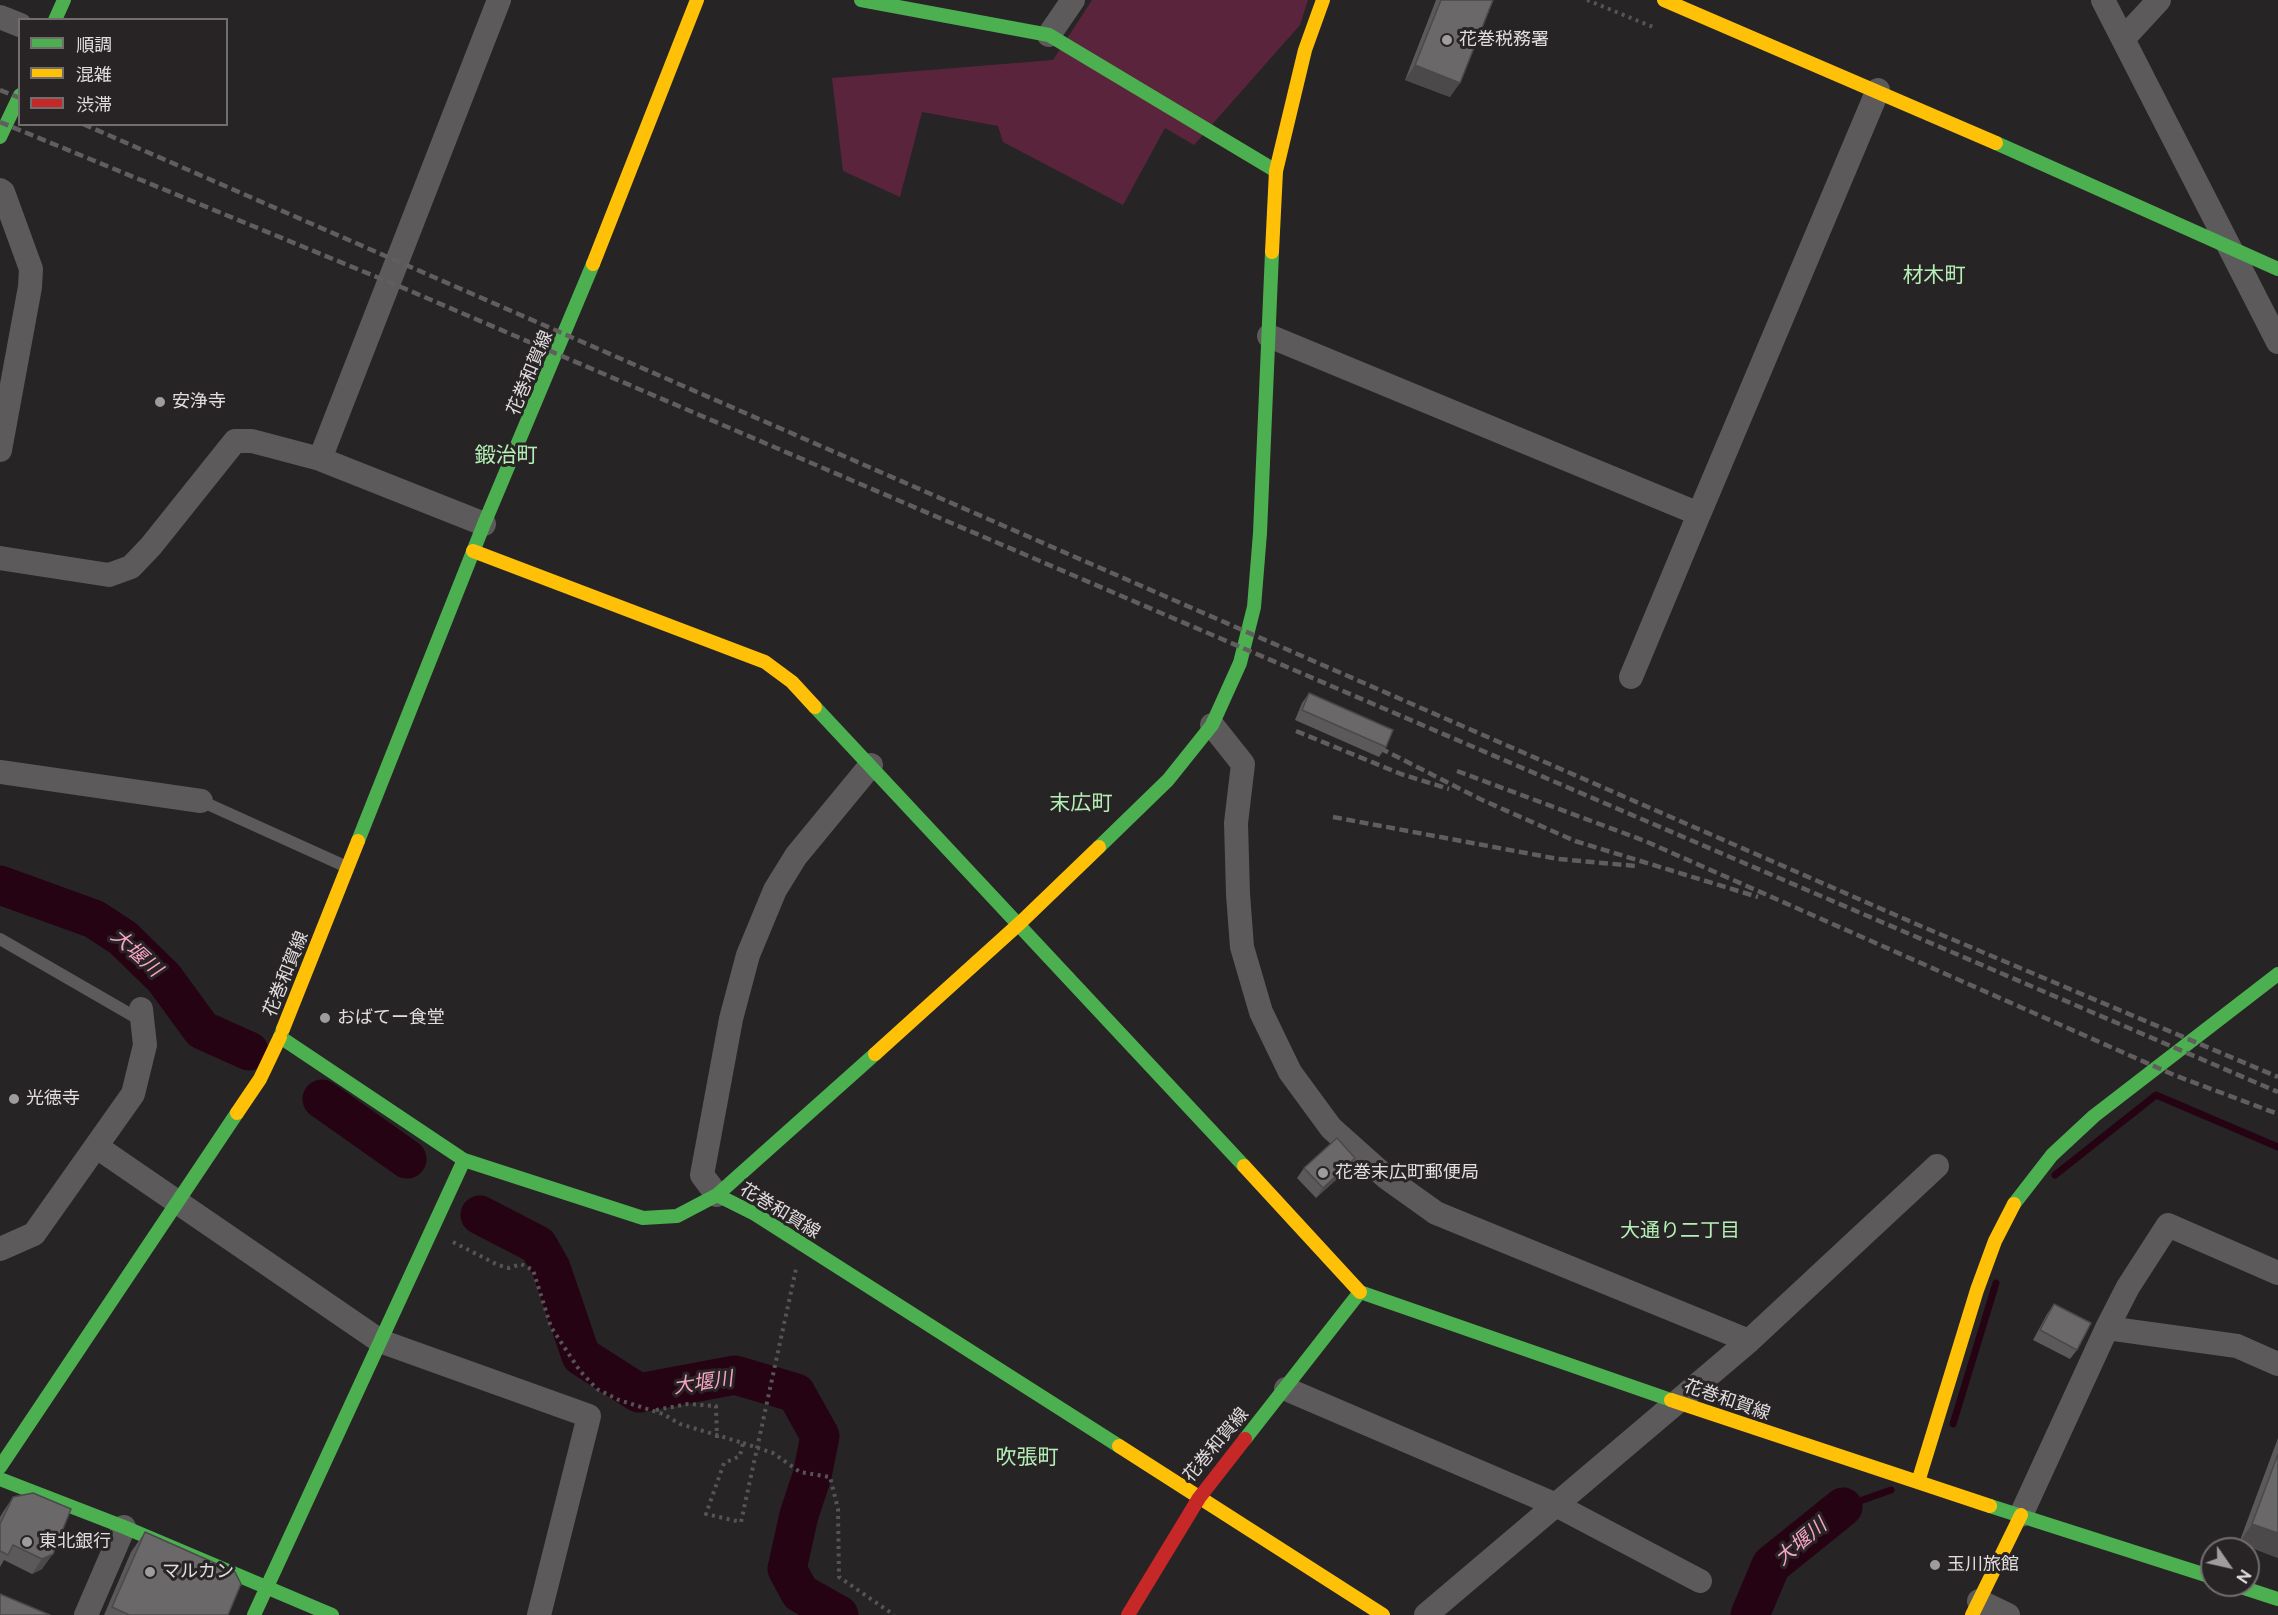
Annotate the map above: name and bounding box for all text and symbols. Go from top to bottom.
legend [18,18,228,126]
place label: 花巻税務署 [1459,29,1549,51]
marker: 花巻税務署 [1440,33,1454,47]
text: 順調 [76,34,112,55]
text: 混雑 [76,64,112,85]
text: 渋滞 [76,94,112,115]
district label: 材木町 [1903,263,1965,289]
street label: 花巻和賀線 [502,327,558,419]
place label: 安浄寺 [172,391,226,413]
marker: 安浄寺 [153,395,167,409]
district label: 鍛治町 [475,443,537,469]
district label: 末広町 [1050,791,1112,817]
water label: 大堰川 [106,924,166,982]
street label: 花巻和賀線 [259,928,313,1020]
place label: おばてー食堂 [337,1007,445,1029]
marker: おばてー食堂 [318,1011,332,1025]
place label: 光徳寺 [26,1088,80,1110]
marker: 光徳寺 [7,1092,21,1106]
place label: 花巻末広町郵便局 [1335,1162,1479,1184]
marker: 花巻末広町郵便局 [1316,1166,1330,1180]
street label: 花巻和賀線 [736,1179,824,1243]
district label: 大通り二丁目 [1620,1219,1740,1243]
water label: 大堰川 [672,1367,734,1399]
street label: 花巻和賀線 [1681,1375,1773,1425]
street label: 花巻和賀線 [1179,1404,1253,1486]
district label: 吹張町 [996,1445,1058,1471]
water label: 大堰川 [1770,1514,1832,1570]
place label: 東北銀行 [39,1531,111,1553]
marker: 東北銀行 [20,1535,34,1549]
north arrow [2200,1537,2260,1597]
place label: 玉川旅館 [1947,1554,2019,1576]
marker: 玉川旅館 [1928,1558,1942,1572]
place label: マルカン [162,1561,234,1583]
marker: マルカン [143,1565,157,1579]
text: N [2232,1566,2255,1587]

